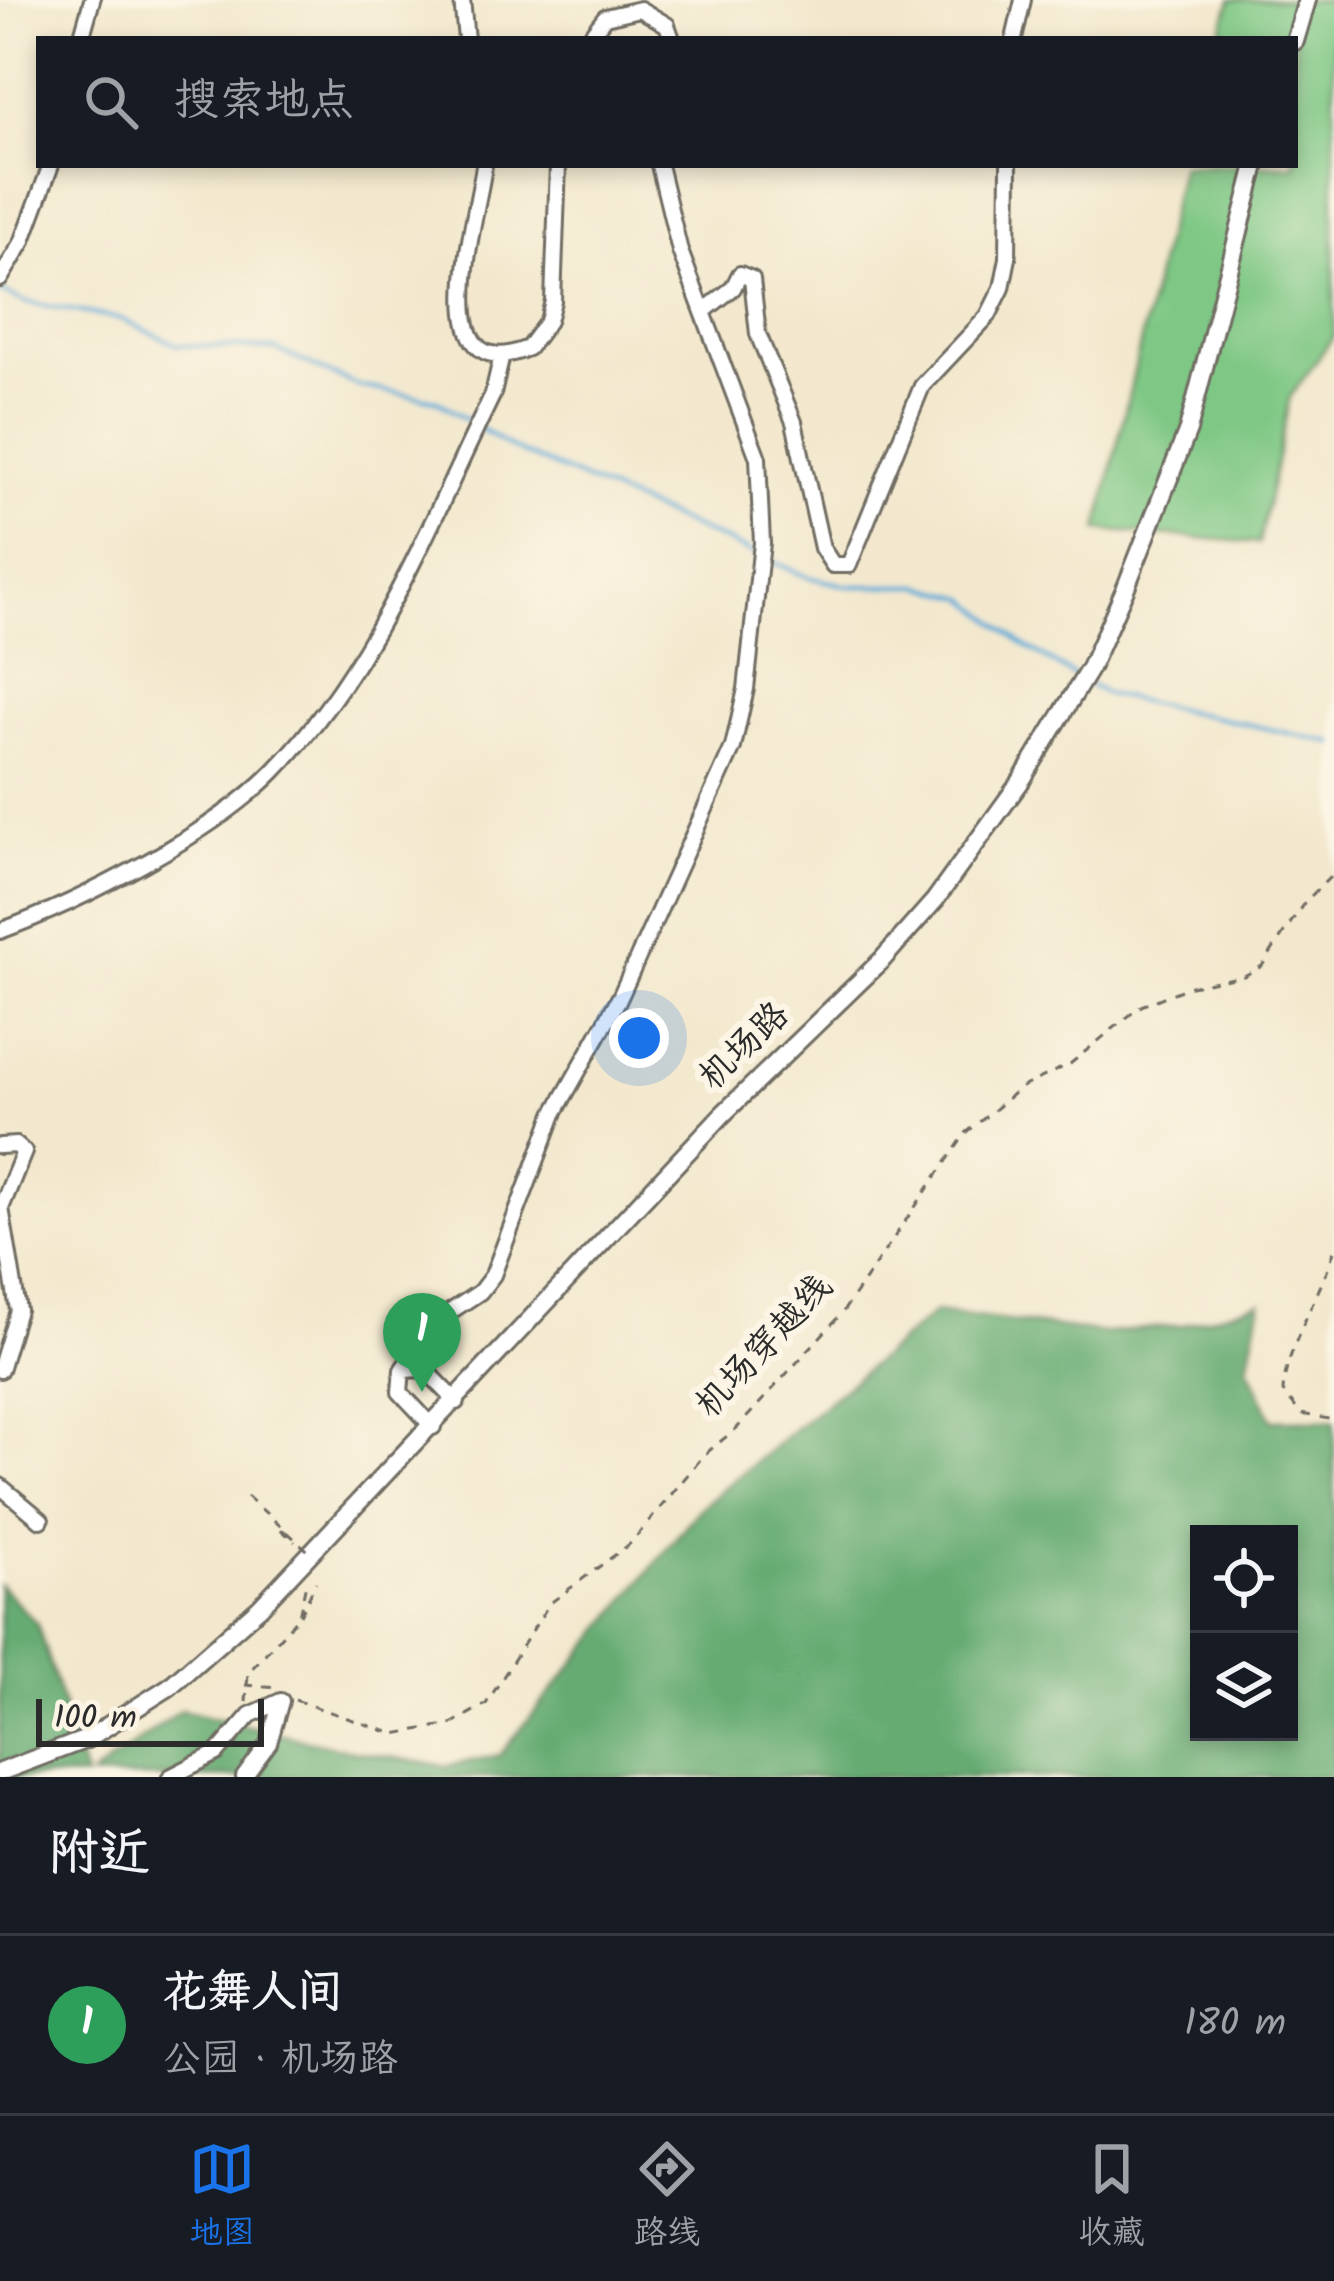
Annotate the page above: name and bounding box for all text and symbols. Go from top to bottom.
search box [36,36,1298,168]
text: 搜索地点 [174,66,354,138]
icon: search [78,69,144,135]
street label: 机场路 [686,989,804,1105]
your location [609,1008,669,1068]
street label: 机场穿越线 [683,1262,847,1432]
pin: 1 [383,1293,461,1392]
map controls [1190,1525,1298,1741]
button: locate [1190,1525,1298,1633]
button: layers [1190,1633,1298,1741]
scale bar [36,1693,264,1746]
text: 100 m [54,1693,137,1746]
text: 附近 [48,1815,150,1896]
text: 花舞人间 [162,1958,342,2030]
text: 1 [81,1994,93,2056]
text: 180 m [1184,1994,1286,2056]
text: 公园 · 机场路 [162,2030,398,2092]
tab: 地图 [189,2136,255,2261]
tab: 路线 [634,2136,700,2261]
tab: 收藏 [1079,2136,1145,2261]

